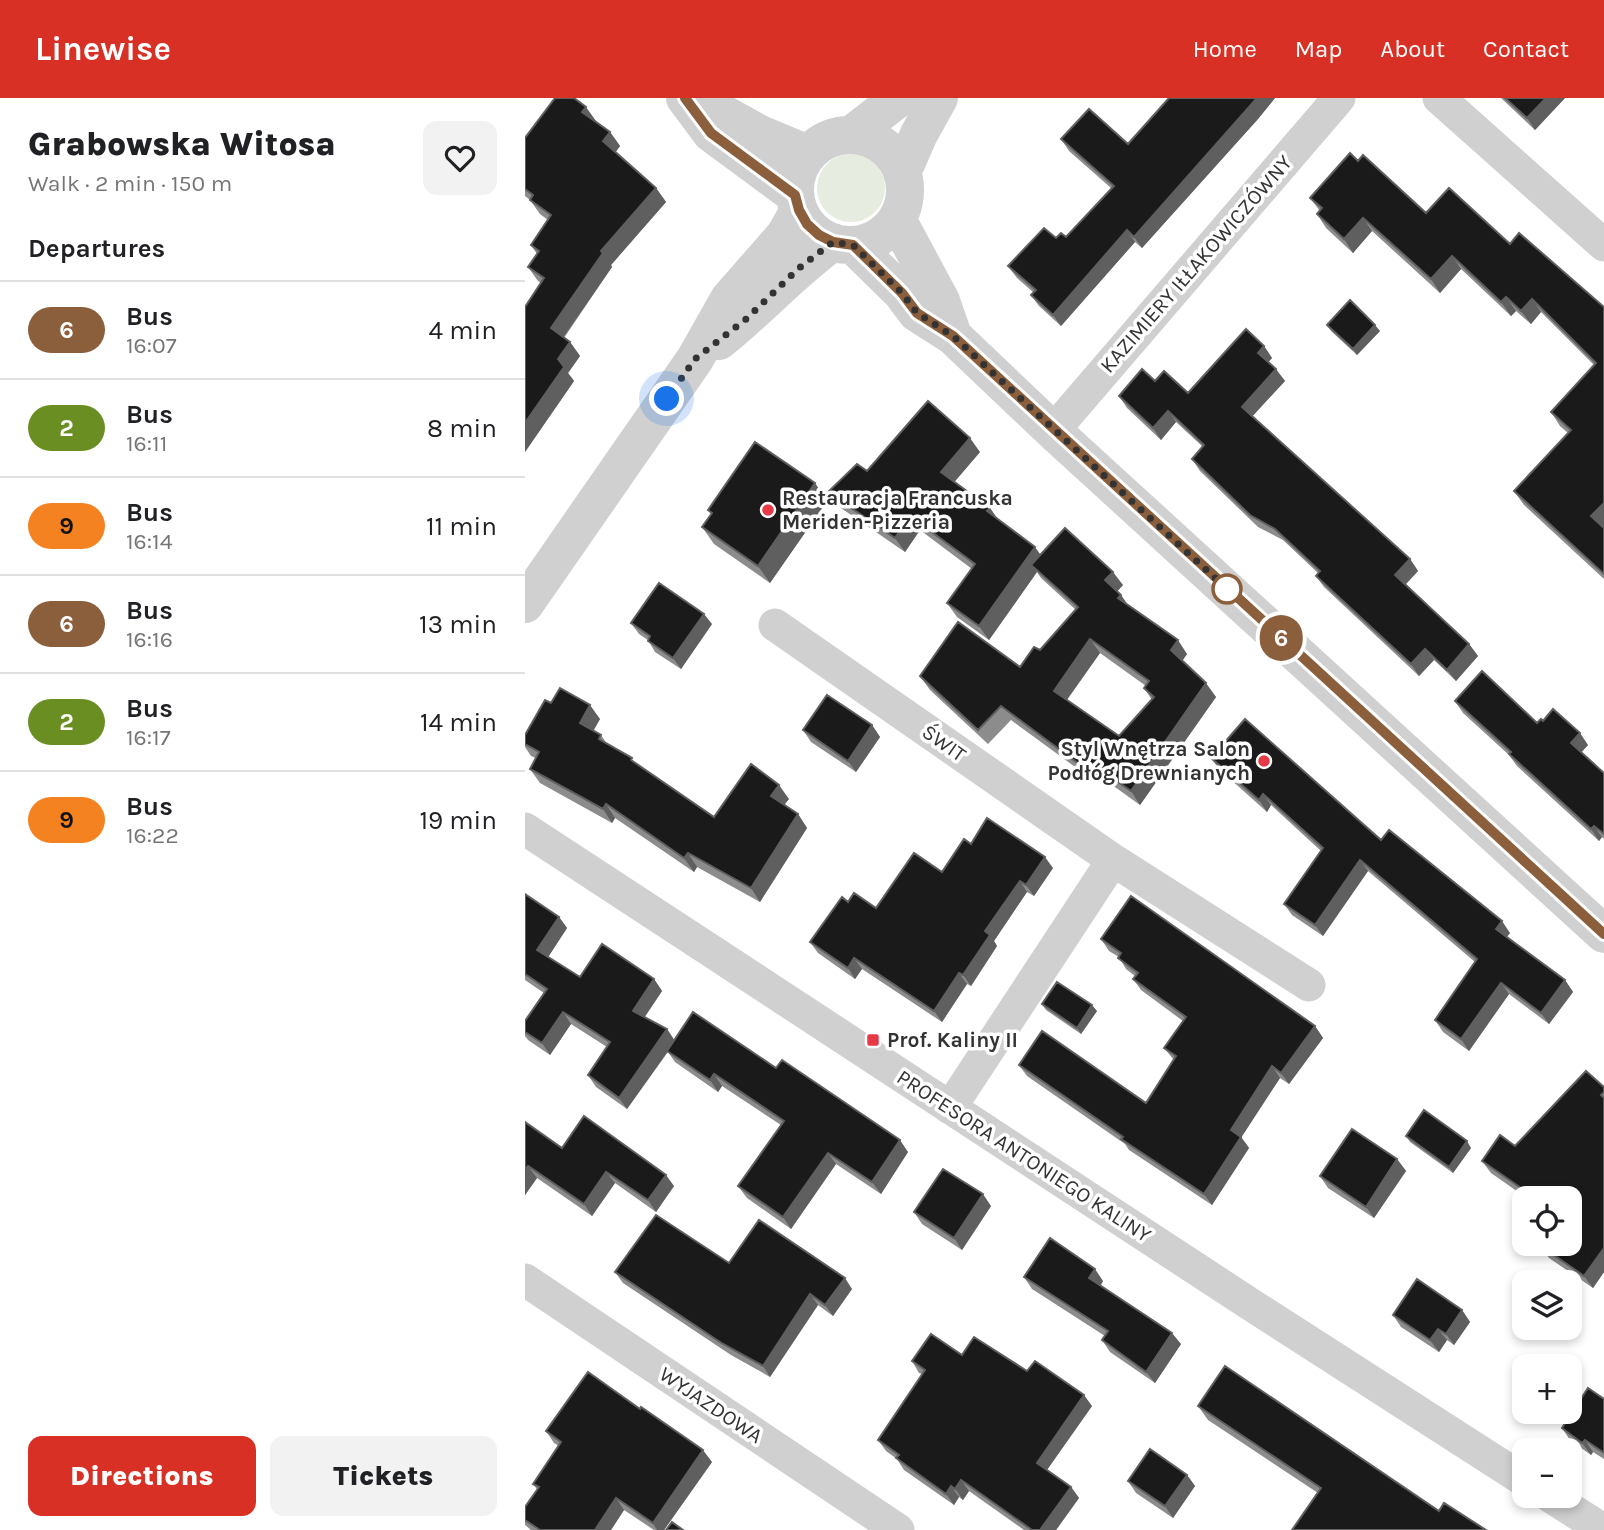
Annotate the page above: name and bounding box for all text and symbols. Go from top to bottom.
text: Linewise [35,30,171,68]
text: Home [1193,35,1257,63]
text: Map [1295,35,1342,63]
text: About [1380,35,1445,63]
text: Contact [1483,35,1569,63]
button: heart [423,121,497,195]
text: Grabowska Witosa [28,125,336,163]
street label: KAZIMIERY IŁŁAKOWICZÓWNY [1095,150,1297,378]
text: Walk · 2 min · 150 m [28,170,232,197]
text: Departures [28,233,165,264]
text: Bus [126,301,173,332]
text: 4 min [429,315,497,346]
text: 6 [59,316,74,344]
text: 16:07 [126,332,177,359]
your location [649,381,684,416]
text: Bus [126,399,173,430]
text: 8 min [427,413,497,444]
text: 2 [59,414,74,442]
text: 16:11 [126,430,167,457]
place label: Restauracja Francuska Meriden-Pizzeria [782,486,1013,534]
text: Bus [126,497,173,528]
marker: Restauracja Francuska Meriden-Pizzeria [760,502,776,518]
text: 11 min [426,511,497,542]
text: 9 [59,512,74,540]
text: 16:14 [126,528,173,555]
unlabelled marker [1212,574,1242,604]
text: Bus [126,595,173,626]
text: 13 min [419,609,497,640]
text: 6 [59,610,74,638]
line badge: 6 [1258,615,1304,661]
text: 6 [1274,624,1288,652]
text: 16:16 [126,626,173,653]
text: Bus [126,693,173,724]
text: 14 min [420,707,497,738]
text: 2 [59,708,74,736]
street label: ŚWIT [918,719,971,767]
text: 16:17 [126,724,170,751]
place label: Styl Wnętrza Salon Podłóg Drewnianych [1047,737,1250,785]
marker: Styl Wnętrza Salon Podłóg Drewnianych [1256,753,1272,769]
text: Bus [126,791,173,822]
text: 19 min [419,805,497,836]
text: 9 [59,806,74,834]
text: 16:22 [126,822,179,849]
place label: Prof. Kaliny II [887,1028,1018,1052]
marker: Prof. Kaliny II [865,1032,881,1048]
street label: PROFESORA ANTONIEGO KALINY [892,1065,1156,1247]
map controls [1512,1186,1582,1508]
button: locate [1512,1186,1582,1256]
button: layers [1512,1270,1582,1340]
button: + [1512,1354,1582,1424]
street label: WYJAZDOWA [655,1362,767,1448]
button: Directions [28,1436,256,1516]
button: Tickets [270,1436,497,1516]
button: − [1512,1438,1582,1508]

